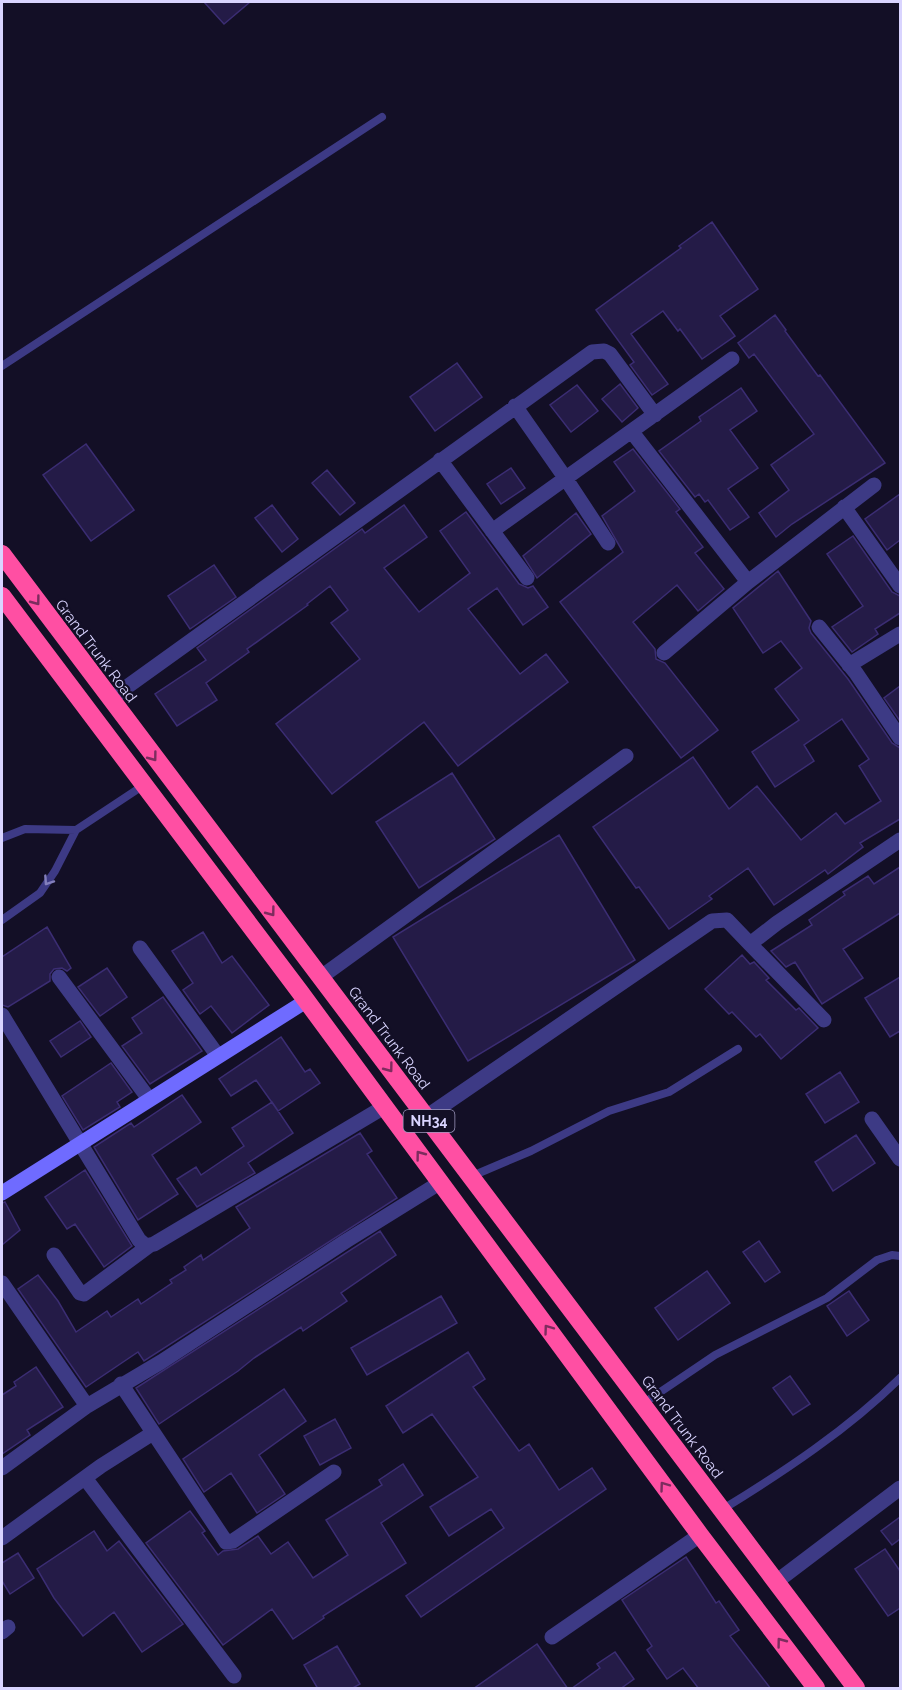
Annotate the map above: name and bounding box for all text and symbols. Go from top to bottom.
one-way arrow [29,594,40,605]
street label: Grand Trunk Road [51,596,141,706]
one-way arrow [146,750,157,761]
one-way arrow [44,874,55,885]
one-way arrow [264,905,275,916]
street label: Grand Trunk Road [344,983,434,1093]
one-way arrow [382,1061,393,1072]
road number: NH34 [404,1110,454,1132]
one-way arrow [416,1151,427,1162]
one-way arrow [544,1324,555,1335]
street label: Grand Trunk Road [637,1372,727,1482]
one-way arrow [660,1482,671,1493]
one-way arrow [778,1637,789,1648]

